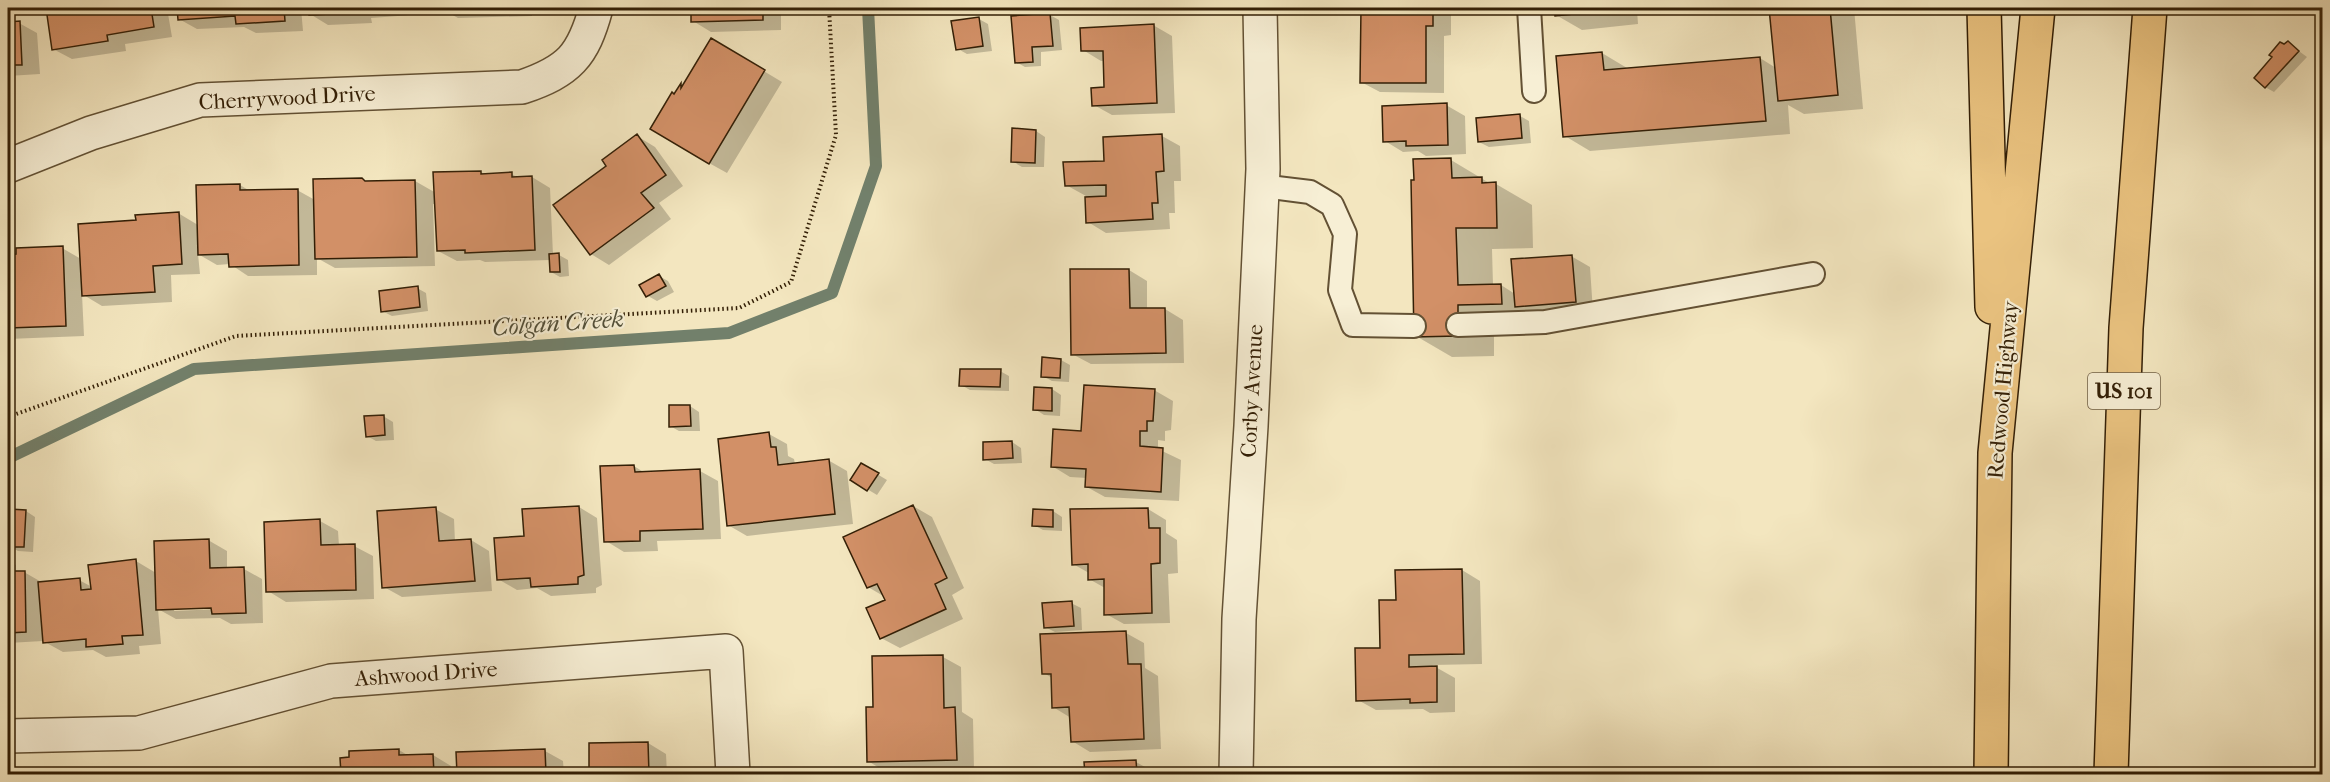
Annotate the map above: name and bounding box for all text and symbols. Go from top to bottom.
street label: Cherrywood Drive [198,80,376,116]
street label: Redwood Highway [1982,299,2024,480]
water label: Colgan Creek [491,304,625,342]
street label: Corby Avenue [1236,324,1268,458]
road number: US 101 [2088,373,2160,409]
street label: Ashwood Drive [353,656,498,692]

